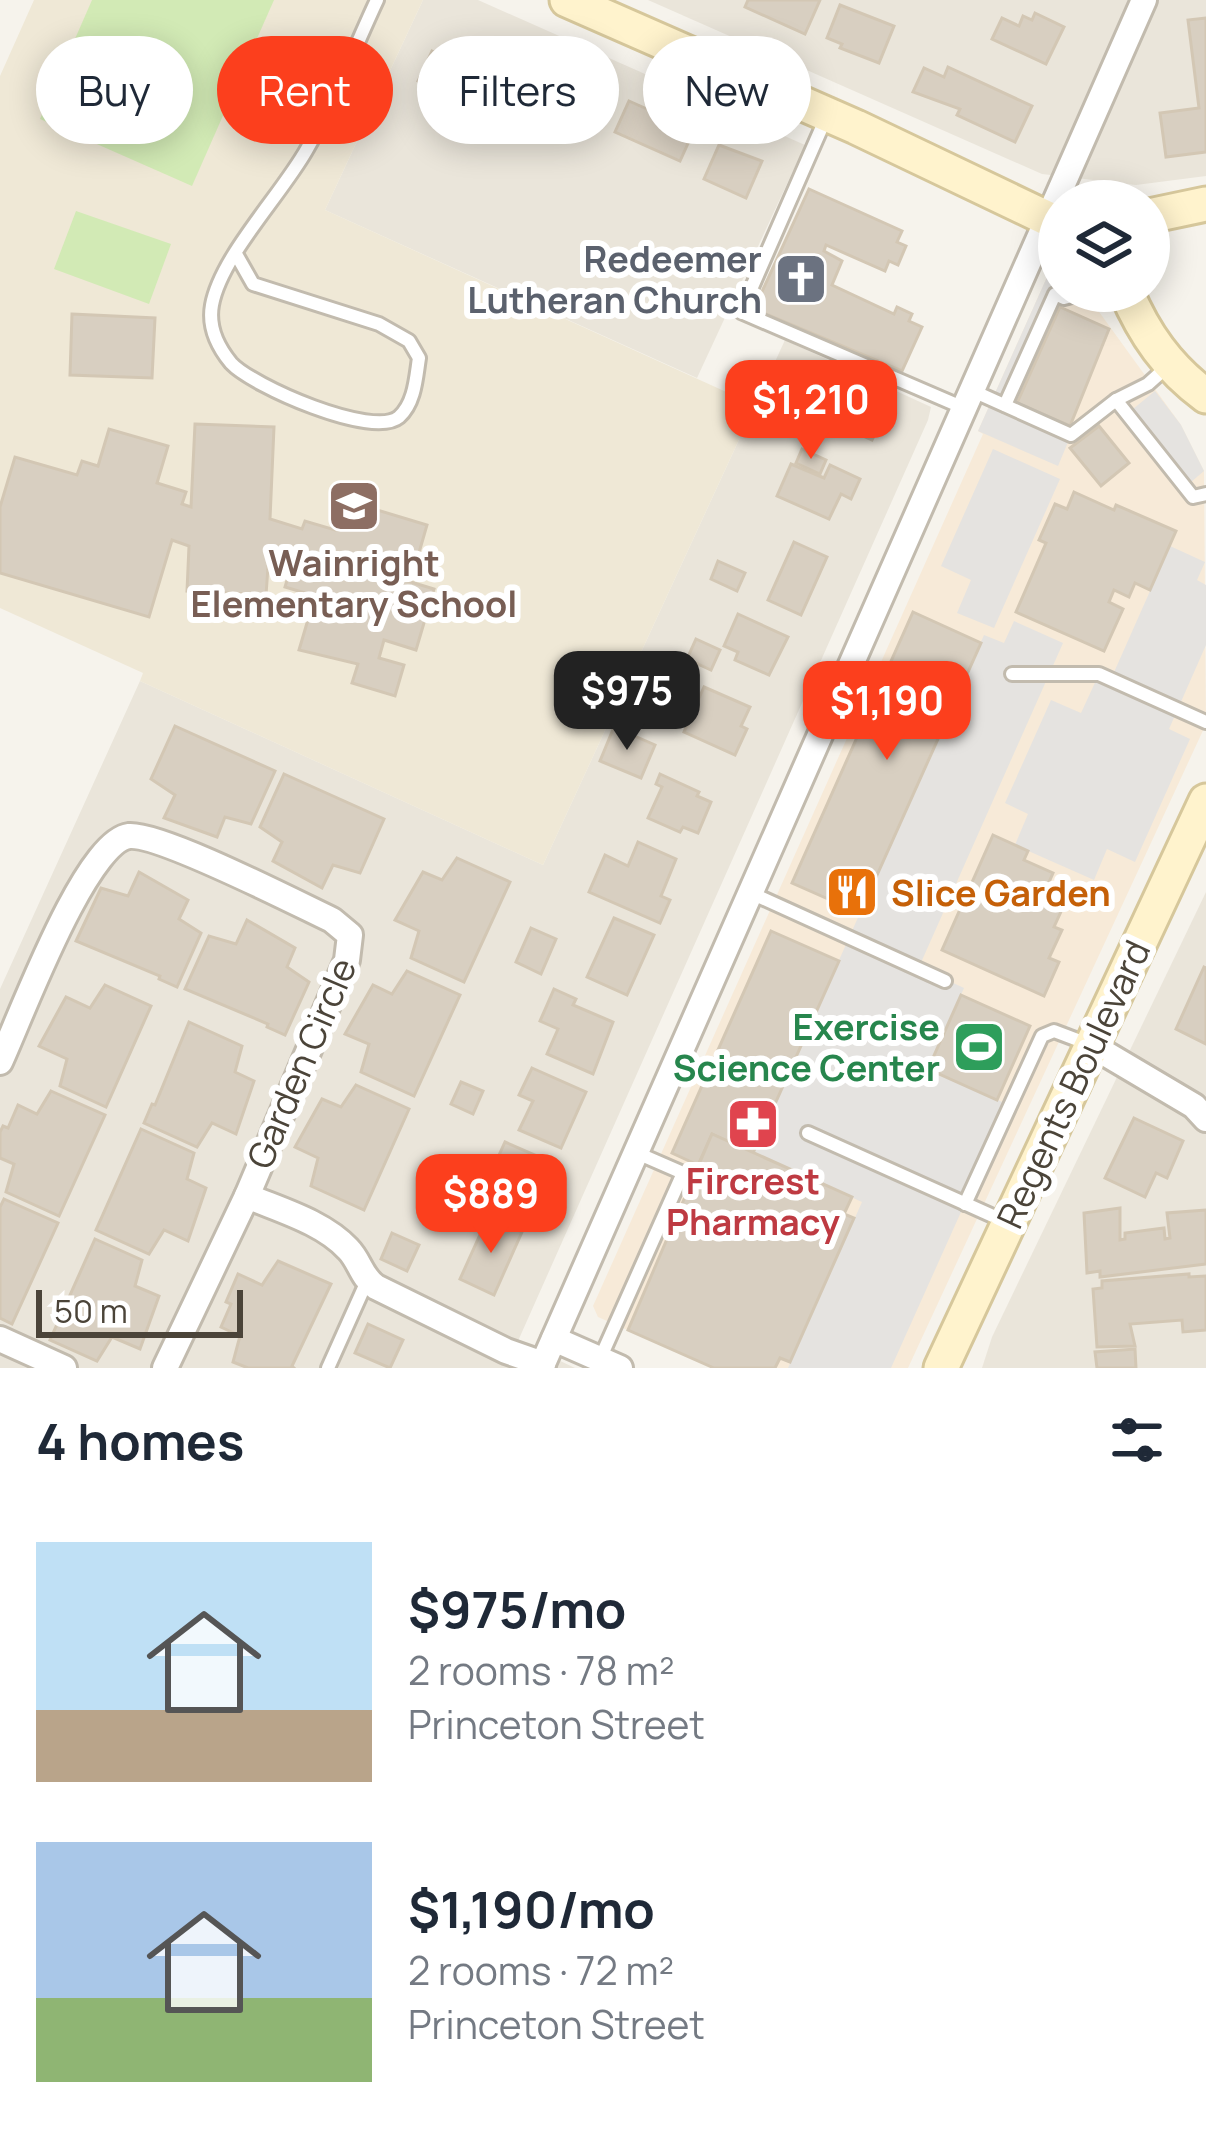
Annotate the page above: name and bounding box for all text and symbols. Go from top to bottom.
chip: Buy [36,36,193,144]
chip: Rent [217,36,393,144]
chip: Filters [417,36,619,144]
chip: New [643,36,811,144]
map controls [1038,180,1170,312]
button: layers [1038,180,1170,312]
place label: Redeemer Lutheran Church [467,234,762,324]
church icon: Redeemer Lutheran Church [773,251,829,307]
pin: $1,210 [713,360,909,462]
text: $1,210 [752,372,870,426]
school or university icon: Wainright Elementary School [326,478,382,534]
place label: Wainright Elementary School [191,538,517,628]
pin: $975 [556,651,698,753]
pin: $1,190 [789,661,985,763]
text: $975 [581,663,673,717]
text: $1,190 [830,673,944,727]
restaurant icon: Slice Garden [824,864,880,920]
place label: Slice Garden [891,868,1111,917]
street label: Regents Boulevard [985,932,1161,1236]
street label: Garden Circle [235,950,367,1176]
place label: Exercise Science Center [673,1002,940,1092]
sports icon: Exercise Science Center [951,1019,1007,1075]
pharmacy icon: Fircrest Pharmacy [725,1096,781,1152]
pin: $889 [420,1154,562,1256]
place label: Fircrest Pharmacy [666,1156,840,1246]
text: $889 [443,1166,539,1220]
scale bar [36,1284,243,1337]
text: 50 m [54,1288,128,1333]
text: 4 homes [36,1406,244,1475]
icon: filters [1104,1407,1170,1473]
text: $975/mo [408,1574,626,1643]
icon: home [132,1590,276,1734]
text: 2 rooms · 78 m² [408,1643,675,1697]
text: Princeton Street [408,1697,705,1751]
text: $1,190/mo [408,1874,655,1943]
icon: home [132,1890,276,2034]
text: 2 rooms · 72 m² [408,1943,674,1997]
text: Princeton Street [408,1997,705,2051]

